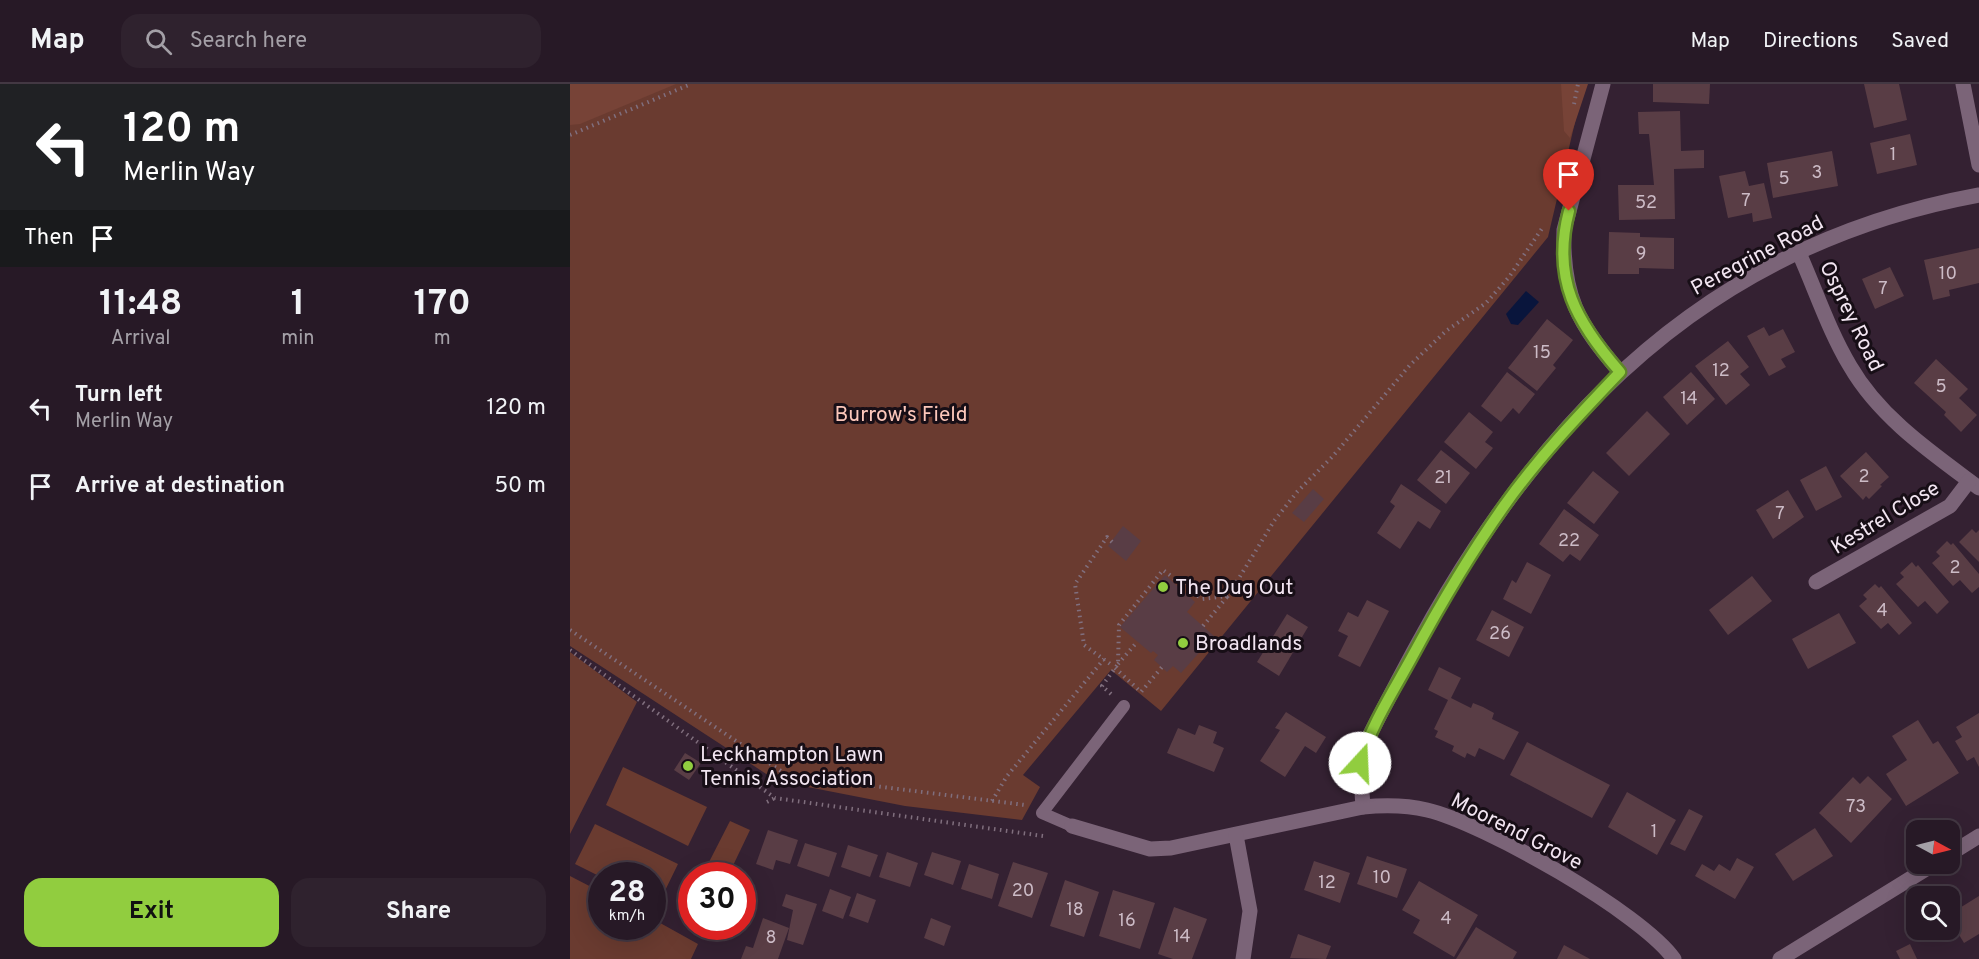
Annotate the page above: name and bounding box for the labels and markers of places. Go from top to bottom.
pin [1543,149,1594,211]
place label: The Dug Out [1175,575,1294,602]
marker: The Dug Out [1156,580,1170,594]
place label: Broadlands [1195,631,1302,658]
marker: Broadlands [1176,636,1190,650]
place label: Leckhampton Lawn Tennis Association [700,742,884,793]
marker: Leckhampton Lawn Tennis Association [681,759,695,773]

